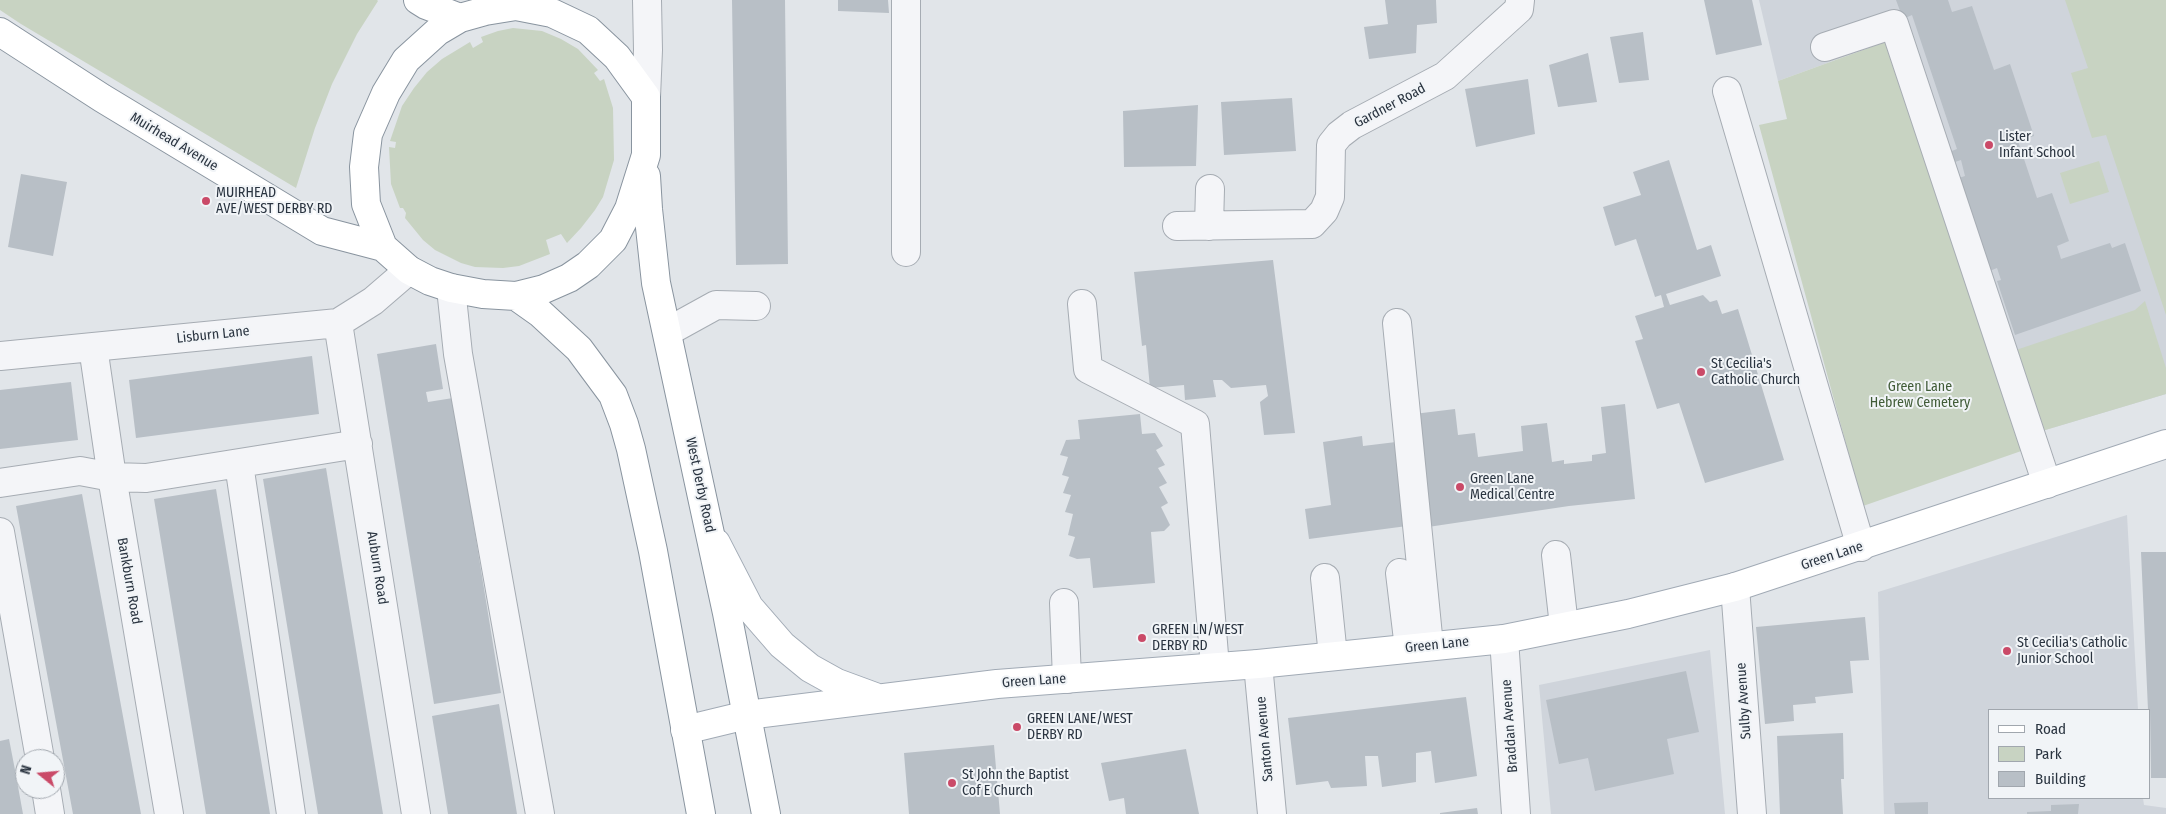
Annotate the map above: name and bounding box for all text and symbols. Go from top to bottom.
street label: Gardner Road [1351,80,1429,132]
street label: Muirhead Avenue [127,109,221,175]
place label: Lister Infant School [1999,129,2075,162]
marker: Lister Infant School [1983,139,1995,151]
place label: MUIRHEAD AVE/WEST DERBY RD [216,185,332,218]
marker: MUIRHEAD AVE/WEST DERBY RD [200,195,212,207]
street label: Lisburn Lane [176,323,250,347]
place label: St Cecilia's Catholic Church [1711,356,1800,388]
marker: St Cecilia's Catholic Church [1695,366,1707,378]
park label: Green Lane Hebrew Cemetery [1870,379,1970,412]
street label: West Derby Road [682,436,718,534]
place label: Green Lane Medical Centre [1470,471,1555,504]
marker: Green Lane Medical Centre [1454,481,1466,493]
street label: Auburn Road [363,530,391,606]
street label: Bankburn Road [113,536,145,626]
street label: Green Lane [1799,538,1865,574]
place label: GREEN LN/WEST DERBY RD [1152,622,1244,654]
marker: GREEN LN/WEST DERBY RD [1136,632,1148,644]
street label: Green Lane [1404,633,1470,657]
place label: St Cecilia's Catholic Junior School [2017,635,2127,668]
marker: St Cecilia's Catholic Junior School [2001,645,2013,657]
street label: Sulby Avenue [1733,662,1755,740]
street label: Green Lane [1001,670,1067,692]
street label: Braddan Avenue [1498,679,1522,773]
street label: Santon Avenue [1253,696,1277,782]
legend [1988,709,2151,799]
place label: GREEN LANE/WEST DERBY RD [1027,711,1133,744]
text: Road [2035,720,2066,738]
marker: GREEN LANE/WEST DERBY RD [1011,721,1023,733]
text: Park [2035,745,2062,763]
north arrow [15,749,65,799]
text: N [17,763,35,776]
place label: St John the Baptist Cof E Church [962,767,1069,800]
text: Building [2035,770,2086,788]
marker: St John the Baptist Cof E Church [946,777,958,789]

